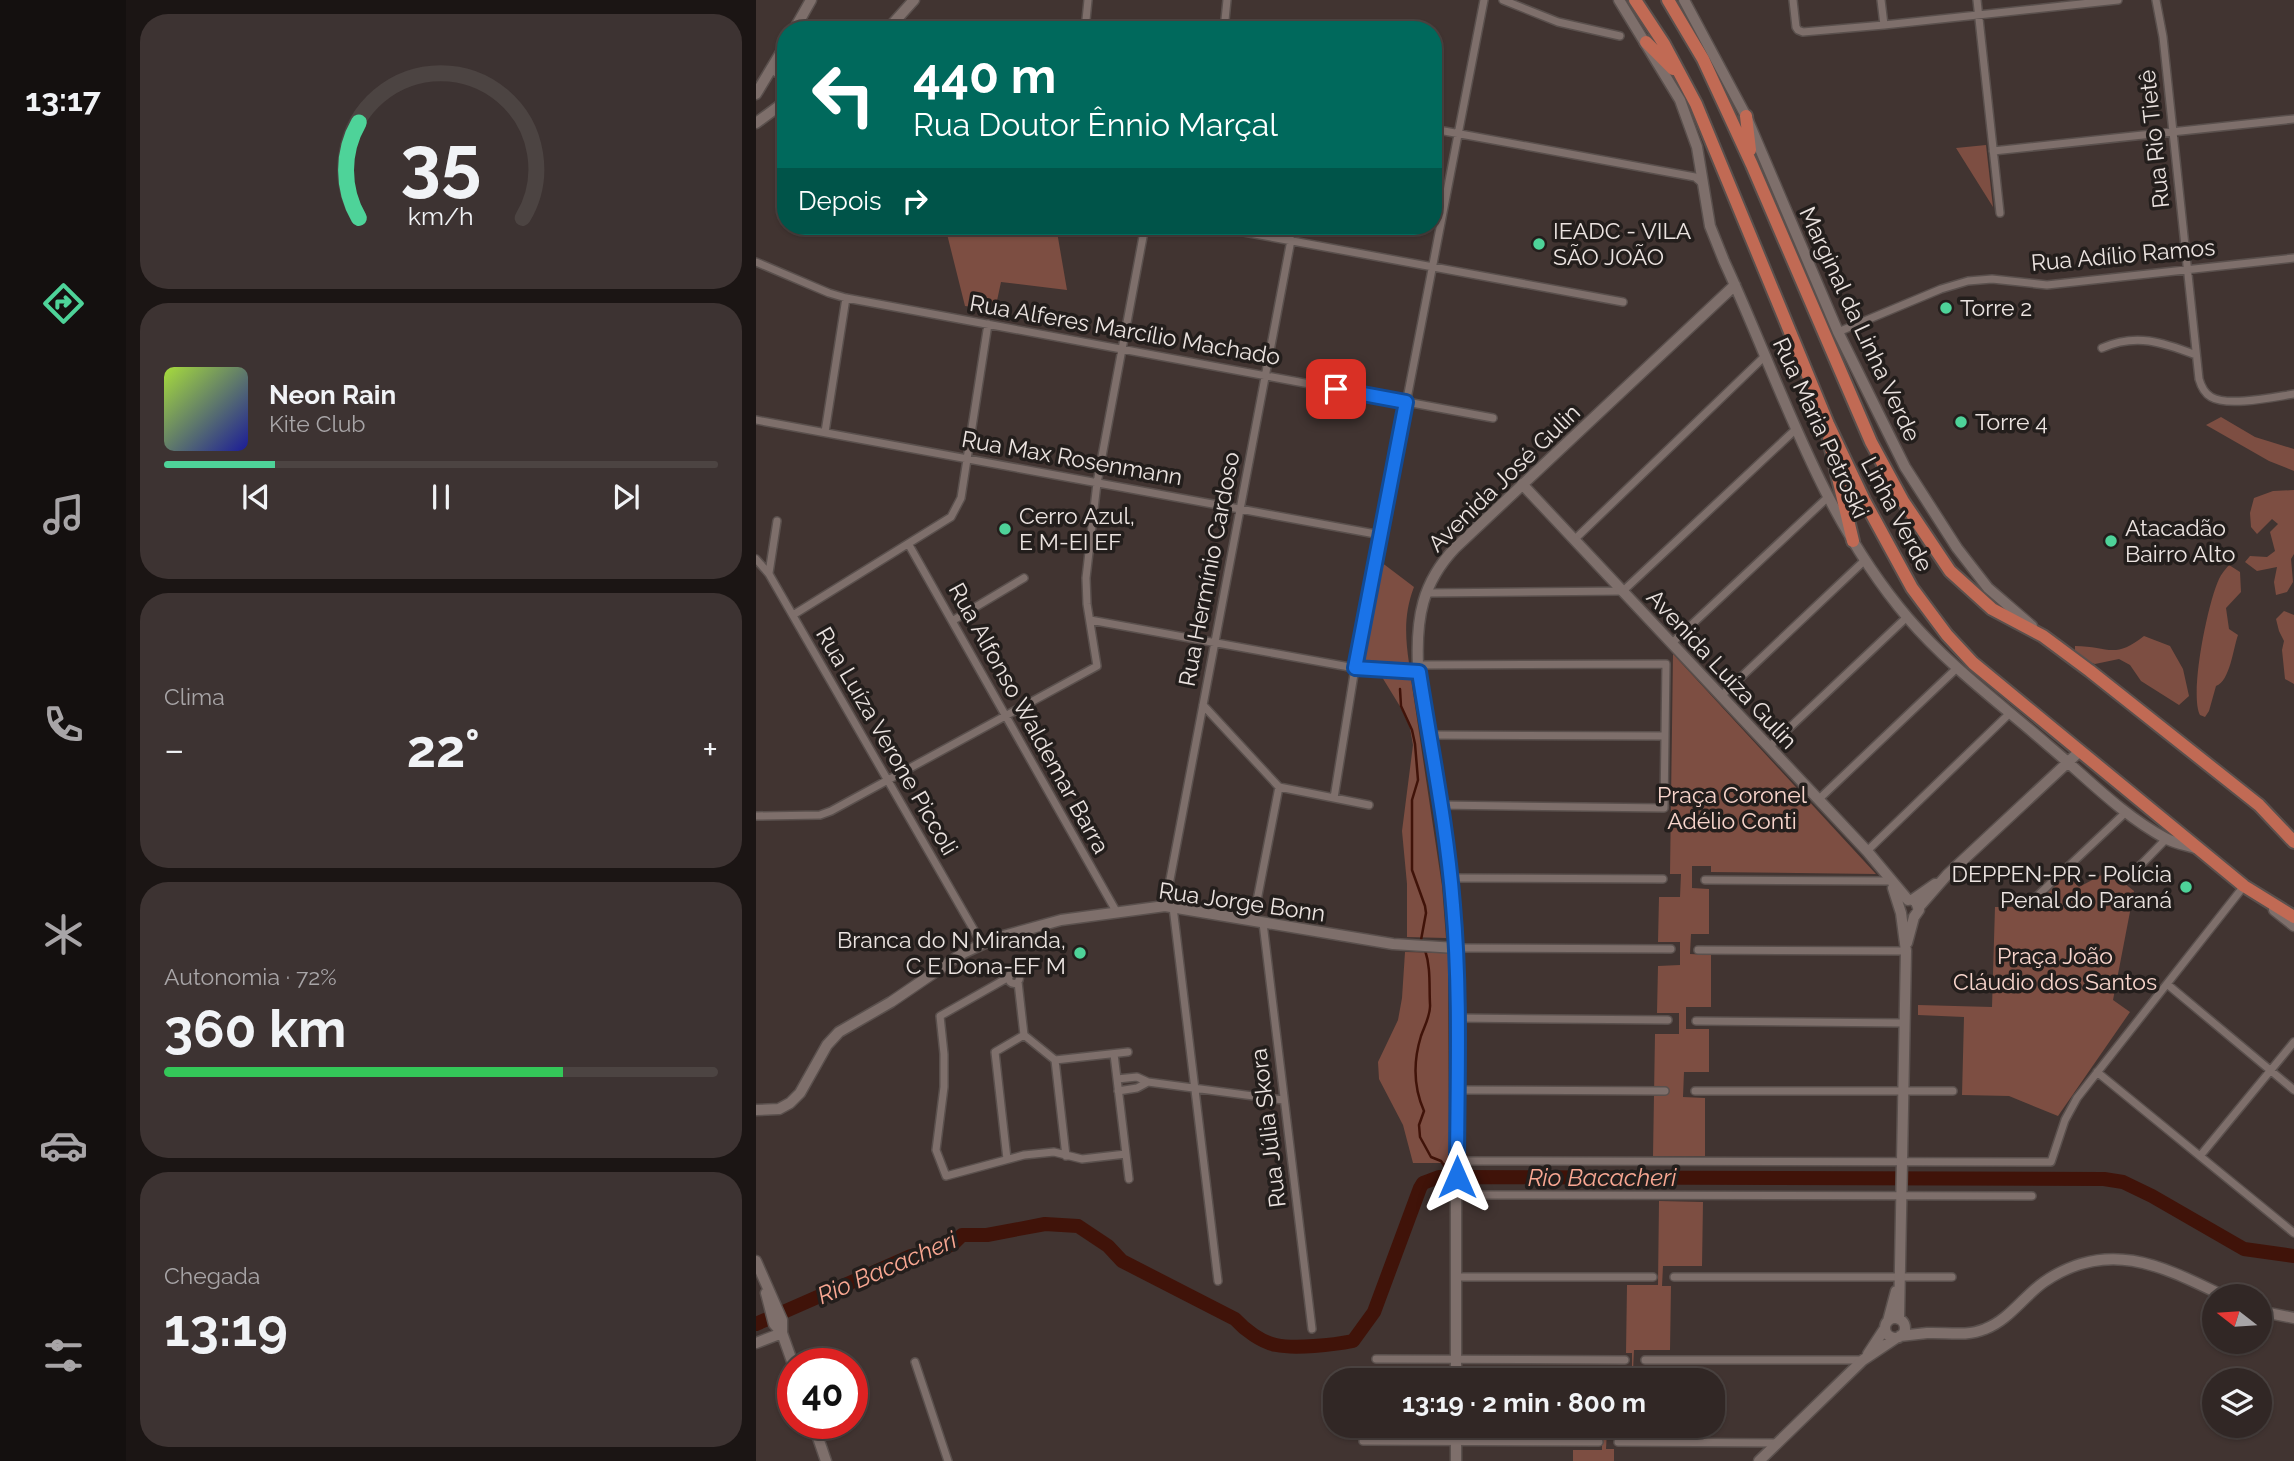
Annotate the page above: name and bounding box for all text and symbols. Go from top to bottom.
text: 440 m [913,47,1056,104]
icon: left [798,49,889,140]
street label: Rua Rio Tietê [2133,68,2174,210]
text: 13:17 [25,81,101,118]
text: Rua Doutor Ênnio Marçal [913,106,1278,143]
text: 35 [401,120,481,205]
icon: right [896,182,934,220]
text: Depois [798,186,882,216]
text: km/h [408,201,474,231]
street label: Marginal da Linha Verde [1794,202,1927,445]
place label: IEADC - VILA SÃO JOÃO [1553,217,1692,270]
street label: Rua Adílio Ramos [2030,233,2216,276]
marker: IEADC - VILA SÃO JOÃO [1531,236,1547,252]
icon: directions [39,279,88,328]
street label: Rua Alferes Marcílio Machado [968,289,1282,370]
place label: Torre 2 [1960,294,2032,321]
marker: Torre 2 [1938,300,1954,316]
street label: Rua Maria Petroski [1768,333,1875,522]
pin [1306,359,1366,419]
icon: arrive [1317,370,1355,408]
text: Neon Rain [269,380,396,410]
street label: Avenida José Gulin [1422,398,1585,557]
place label: Torre 4 [1975,408,2048,435]
text: Kite Club [269,410,366,437]
marker: Torre 4 [1953,414,1969,430]
street label: Rua Max Rosenmann [960,425,1185,490]
street label: Rua Hermínio Cardoso [1173,449,1244,688]
street label: Linha Verde [1856,452,1939,576]
icon: previous [237,478,275,516]
icon: pause [422,478,460,516]
icon: next [607,478,645,516]
icon: music [39,490,88,539]
place label: Cerro Azul, E M-EI EF [1019,502,1135,555]
place label: Atacadão Bairro Alto [2125,514,2235,567]
marker: Cerro Azul, E M-EI EF [997,521,1013,537]
marker: Atacadão Bairro Alto [2103,533,2119,549]
street label: Rua Alfonso Waldemar Barra [944,578,1115,858]
street label: Avenida Luíza Gulin [1642,583,1803,754]
street label: Rua Luíza Verone Piccoli [811,622,964,860]
text: Clima [164,683,225,710]
icon: phone [39,700,88,749]
text: 22° [407,718,480,779]
text: − [164,727,184,772]
text: + [702,727,718,772]
park label: Praça Coronel Adélio Conti [1657,781,1808,834]
place label: DEPPEN-PR - Polícia Penal do Paraná [1951,860,2172,913]
street label: Rua Jorge Bonn [1157,876,1327,927]
marker: DEPPEN-PR - Polícia Penal do Paraná [2178,879,2194,895]
icon: climate [39,910,88,959]
place label: Branca do N Miranda, C E Dona-EF M [837,926,1066,979]
park label: Praça João Cláudio dos Santos [1953,942,2157,995]
marker: Branca do N Miranda, C E Dona-EF M [1072,945,1088,961]
text: Autonomia · 72% [164,963,337,990]
text: 360 km [164,998,346,1059]
street label: Rua Júlia Skora [1244,1047,1291,1209]
icon: car [39,1121,88,1170]
position arrow [1420,1140,1494,1214]
water label: Rio Bacacheri [1528,1163,1677,1192]
water label: Rio Bacacheri [813,1225,962,1310]
text: Chegada [164,1262,260,1289]
north arrow [2202,1284,2272,1354]
map controls [2202,1284,2272,1438]
text: 13:19 [164,1297,288,1358]
icon: filters [39,1331,88,1380]
speed limit sign: 40 [777,1348,868,1439]
button: layers [2202,1368,2272,1438]
text: 13:19 · 2 min · 800 m [1402,1388,1646,1418]

